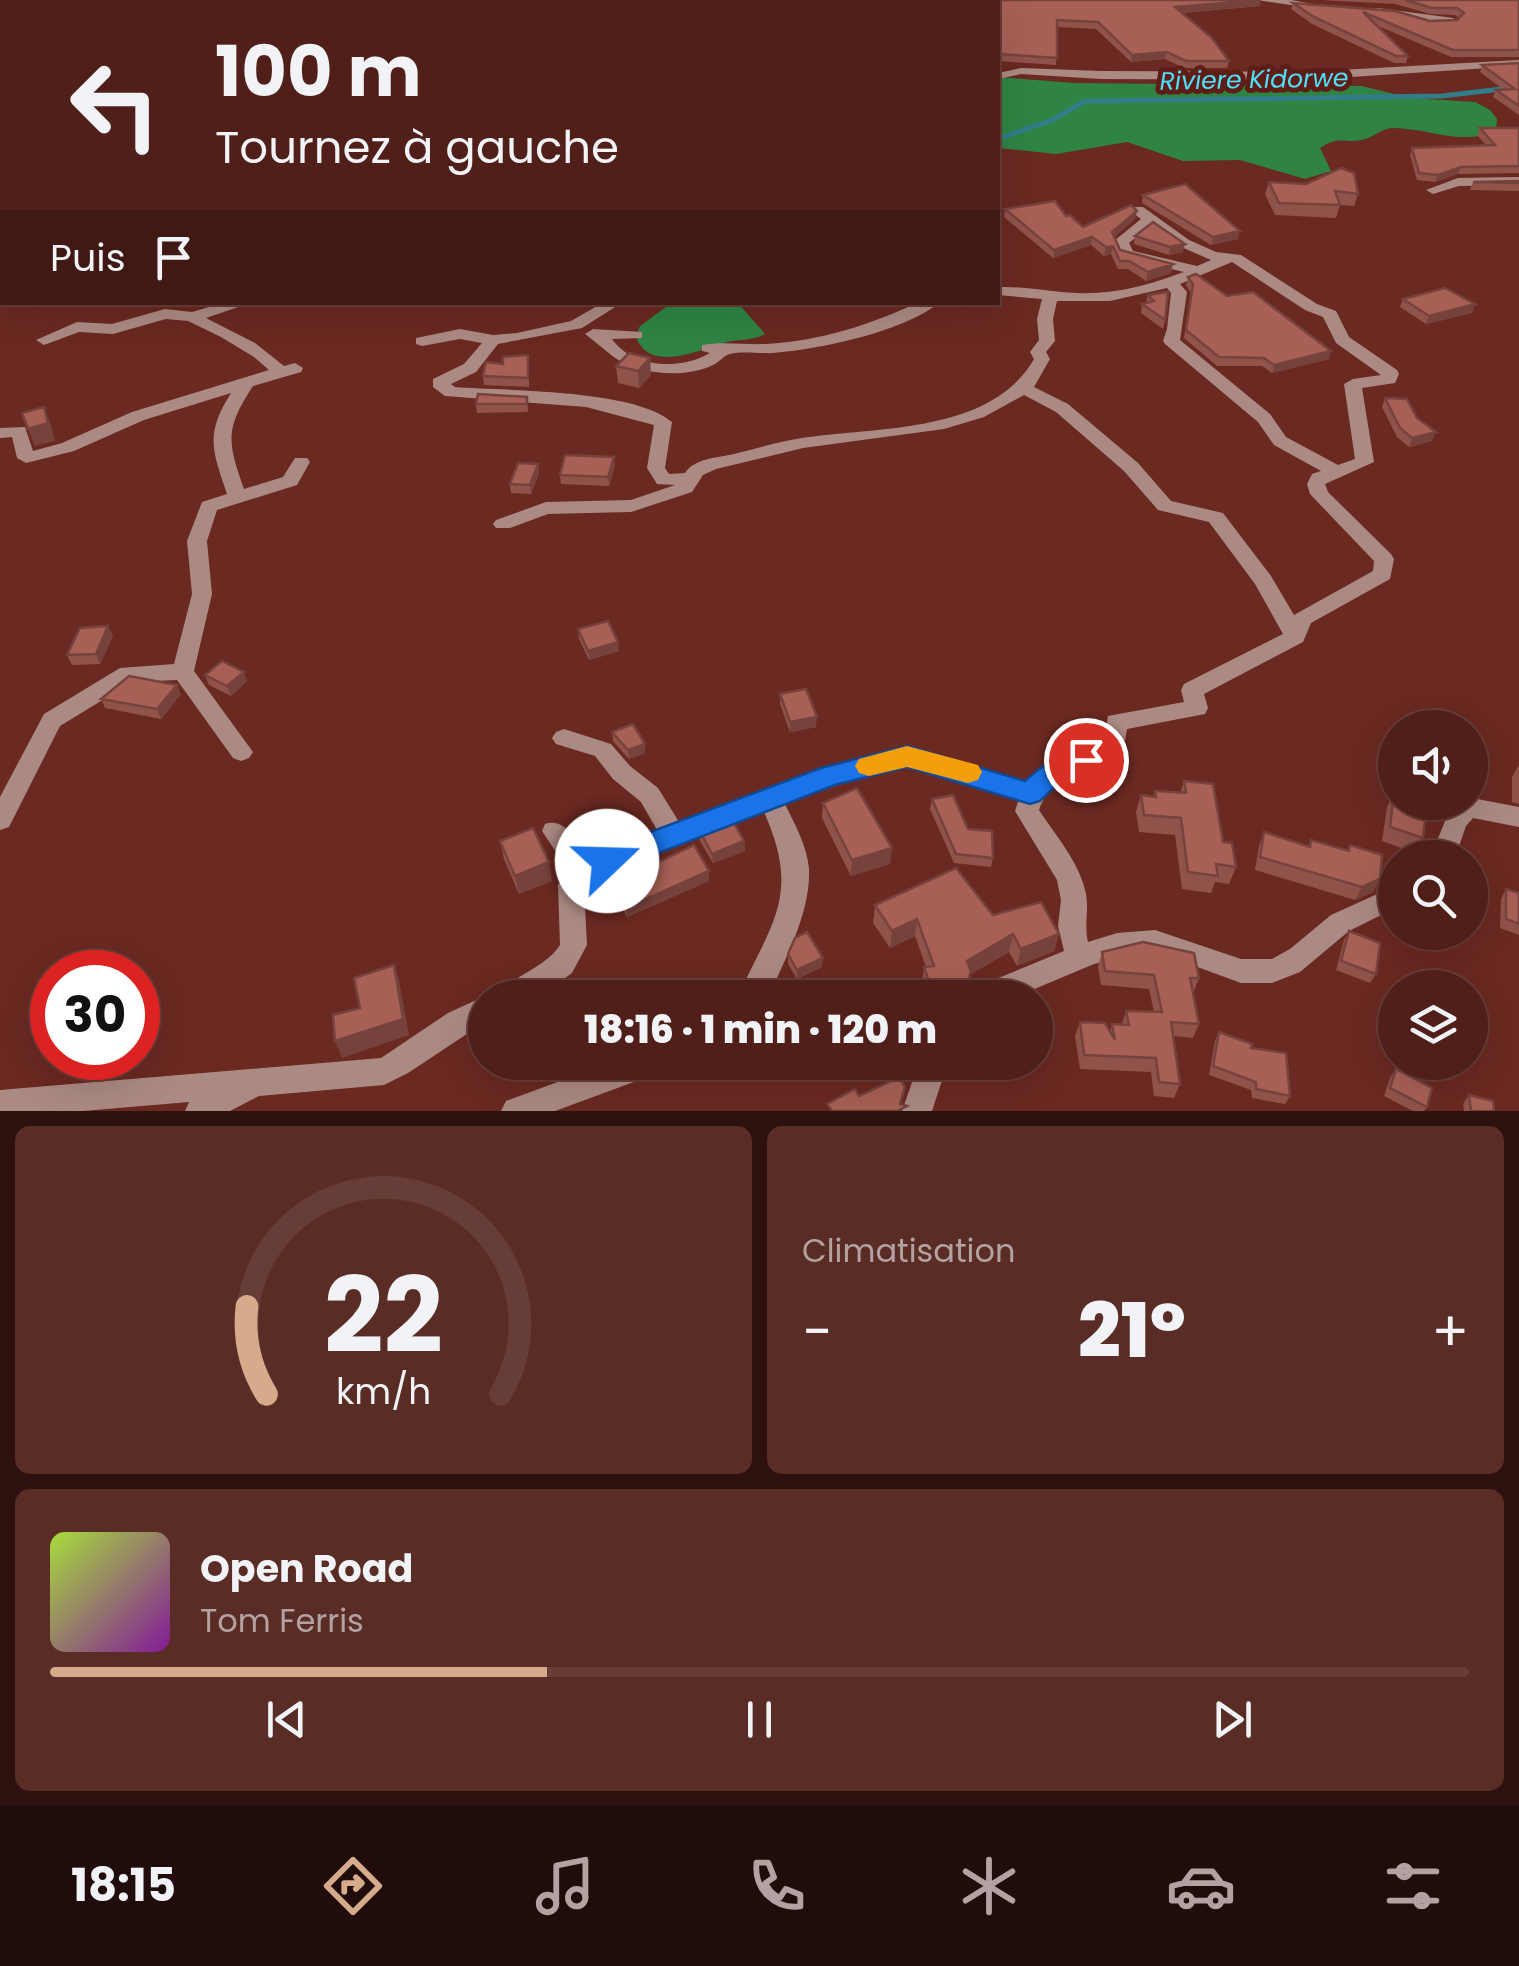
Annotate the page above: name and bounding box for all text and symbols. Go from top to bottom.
text: 100 m [215,22,422,121]
icon: left [50,40,180,170]
water label: Riviere Kidorwe [1159,60,1349,99]
text: Tournez à gauche [215,116,619,179]
icon: arrive [146,230,201,285]
text: Puis [50,231,126,284]
map controls [1378,710,1488,1080]
button: sound [1378,710,1488,820]
pin [1044,718,1129,803]
icon: arrive [1059,733,1114,788]
position arrow [555,809,659,913]
button: search [1378,840,1488,950]
speed limit sign: 30 [30,950,160,1080]
button: layers [1378,970,1488,1080]
text: 18:16 · 1 min · 120 m [584,1003,937,1056]
text: Climatisation [802,1228,1015,1273]
text: 22 [324,1243,443,1388]
text: 21° [1078,1278,1186,1383]
text: − [802,1293,832,1370]
text: + [1431,1293,1469,1370]
text: km/h [336,1366,431,1417]
text: Open Road [200,1542,413,1595]
text: Tom Ferris [200,1598,364,1643]
icon: previous [259,1692,314,1747]
icon: pause [732,1692,787,1747]
icon: next [1205,1692,1260,1747]
icon: directions [318,1851,388,1921]
icon: music [530,1851,600,1921]
icon: phone [742,1851,812,1921]
icon: climate [954,1851,1024,1921]
icon: car [1166,1851,1236,1921]
icon: filters [1378,1851,1448,1921]
text: 18:15 [71,1854,176,1917]

